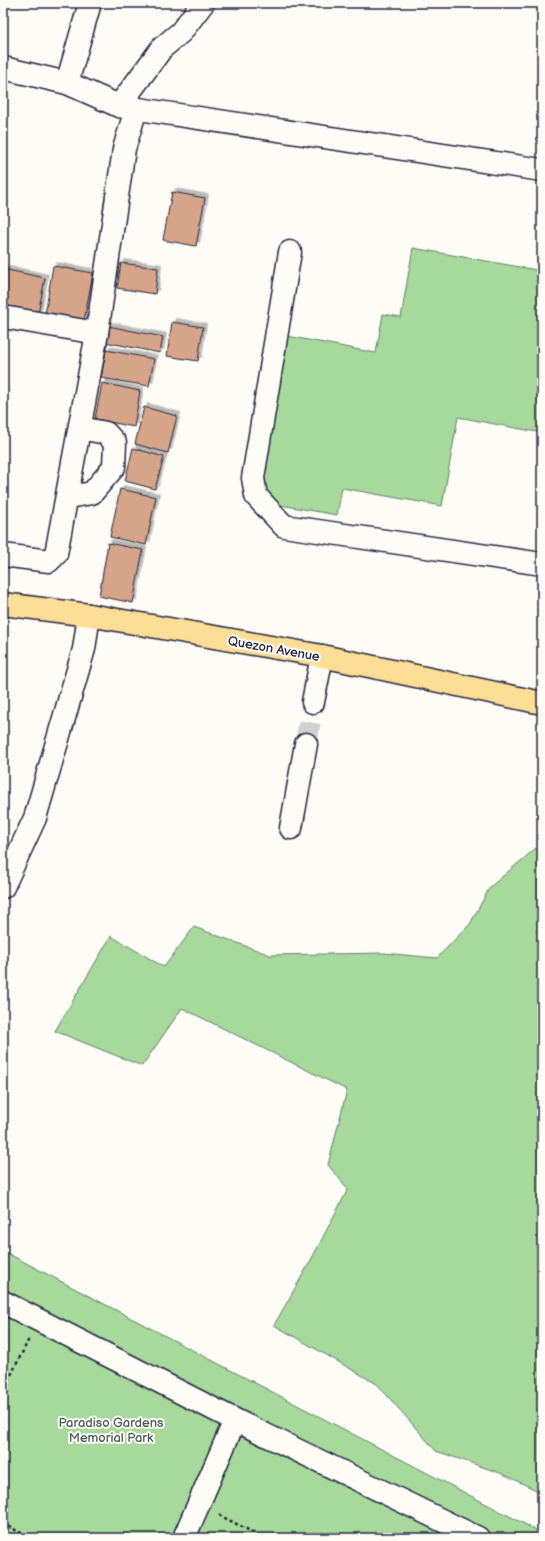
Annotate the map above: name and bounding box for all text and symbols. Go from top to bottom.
street label: Quezon Avenue [227,633,321,665]
park label: Paradiso Gardens Memorial Park [58,1415,164,1446]

